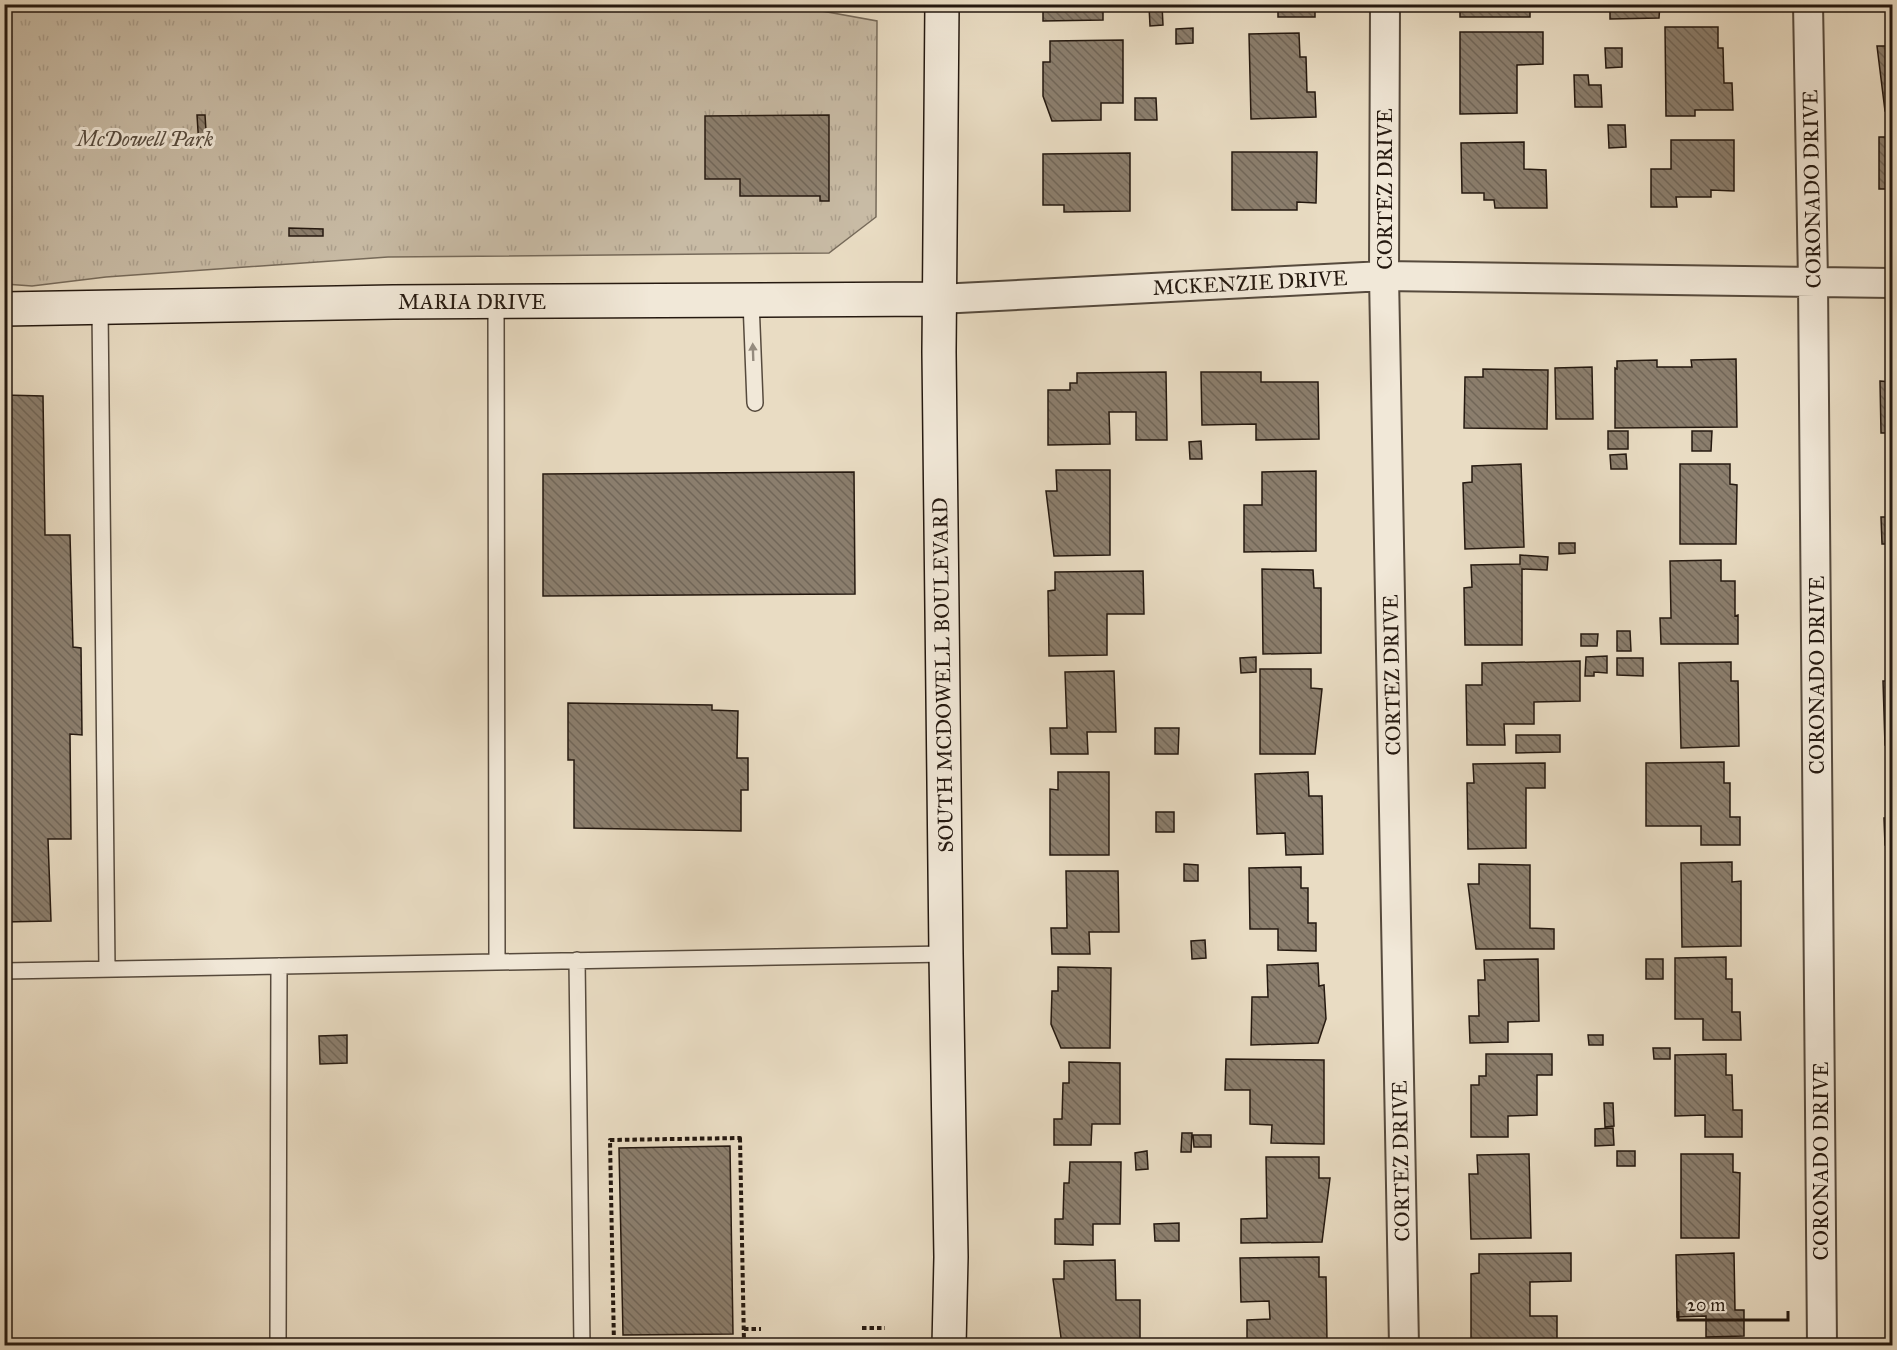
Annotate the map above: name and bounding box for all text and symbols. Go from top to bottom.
street label: CORONADO DRIVE [1797,89,1827,289]
street label: CORTEZ DRIVE [1372,108,1398,270]
park label: McDowell Park [75,126,214,152]
street label: MCKENZIE DRIVE [1152,265,1348,301]
street label: MARIA DRIVE [398,289,546,315]
one-way arrow [748,343,758,362]
street label: SOUTH MCDOWELL BOULEVARD [927,497,959,853]
street label: CORONADO DRIVE [1804,576,1830,774]
street label: CORTEZ DRIVE [1378,594,1406,756]
street label: CORONADO DRIVE [1808,1062,1834,1260]
street label: CORTEZ DRIVE [1387,1080,1415,1242]
scale bar [1678,1284,1788,1322]
text: 20 m [1687,1294,1725,1316]

